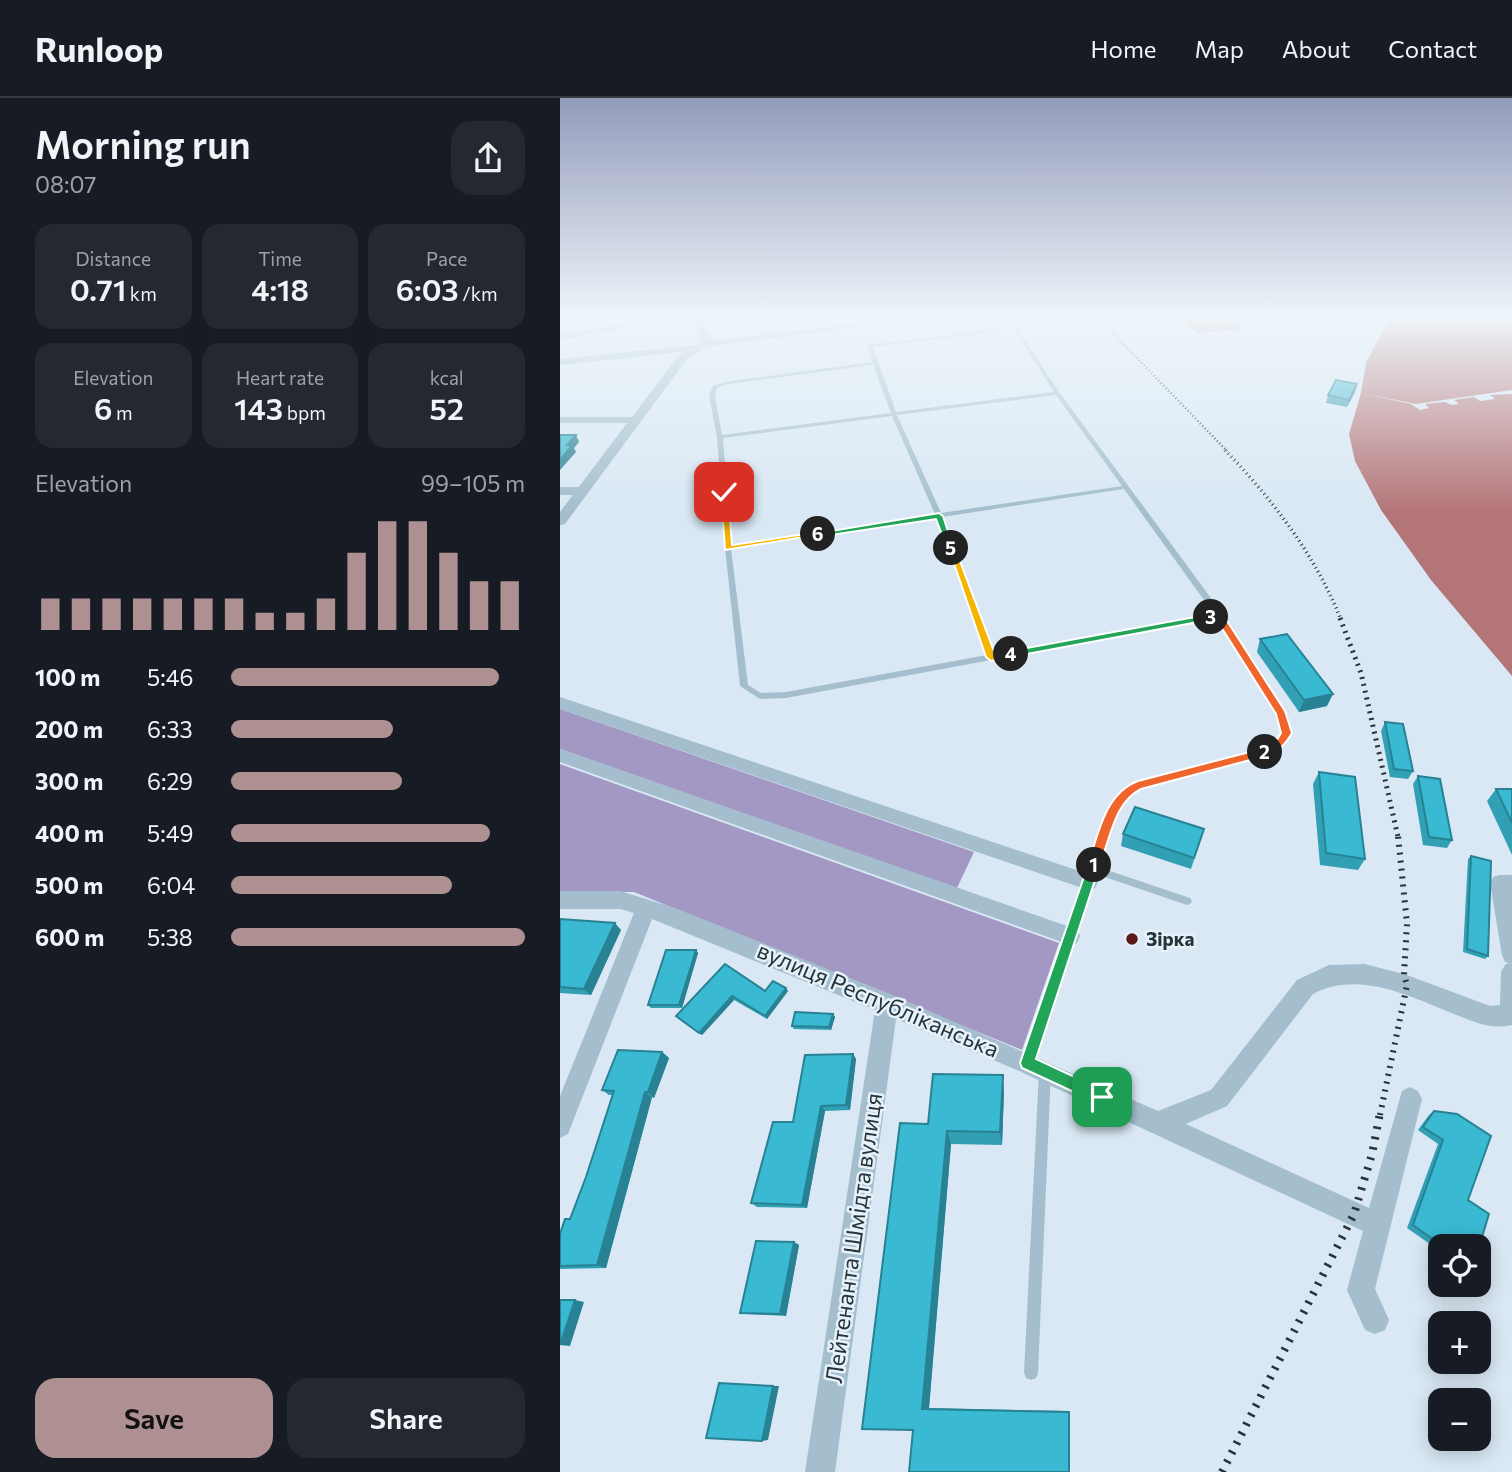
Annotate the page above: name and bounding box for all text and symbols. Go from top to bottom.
text: Runloop [35,28,163,69]
text: Home [1091,34,1157,63]
text: Map [1195,34,1244,63]
text: About [1282,34,1350,63]
text: Contact [1388,34,1477,63]
text: Morning run [35,120,251,167]
button: share [451,121,525,195]
text: 08:07 [35,170,96,198]
text: Distance [76,247,151,270]
text: Time [258,247,302,270]
text: Pace [426,247,467,270]
text: 0.71 [70,270,126,307]
text: 4:18 [251,270,309,307]
text: 6:03 [396,270,459,307]
text: km [126,282,157,305]
text: /km [459,282,498,305]
text: Elevation [73,366,153,389]
text: Heart rate [236,366,324,389]
text: kcal [430,366,464,389]
text: 6 [94,389,112,426]
text: 143 [234,389,283,426]
text: 52 [430,389,464,426]
text: m [112,401,133,424]
text: bpm [283,401,326,424]
pin [694,462,754,522]
text: Elevation [35,469,132,497]
text: 99–105 m [421,469,525,497]
icon: check [705,473,743,511]
pin: 6 [800,516,836,551]
text: 6 [812,522,823,545]
pin: 5 [934,531,968,566]
text: 5 [945,536,956,559]
pin: 3 [1194,600,1228,634]
text: 3 [1205,605,1216,628]
pin: 4 [994,636,1028,672]
text: 4 [1005,642,1016,665]
text: 100 m [35,663,100,691]
text: 5:46 [147,663,193,691]
text: 200 m [35,715,103,743]
text: 6:33 [147,715,193,743]
pin: 2 [1248,734,1282,770]
text: 2 [1259,740,1270,763]
text: 300 m [35,767,103,795]
text: 6:29 [147,767,193,795]
text: 400 m [35,819,104,847]
text: 5:49 [147,819,193,847]
pin: 1 [1076,848,1112,882]
text: 1 [1089,853,1098,876]
text: 500 m [35,871,103,899]
text: 6:04 [147,871,195,899]
text: 600 m [35,923,104,951]
text: 5:38 [147,923,193,951]
place label: Зірка [1146,927,1195,950]
marker: Зірка [1124,931,1140,947]
street label: вулиця Республіканська [753,935,1003,1063]
pin [1072,1067,1132,1127]
icon: arrive [1083,1078,1121,1116]
street label: Лейтенанта Шмідта вулиця [819,1091,887,1385]
map controls [1428,1234,1491,1451]
button: locate [1428,1234,1491,1297]
button: + [1428,1311,1491,1374]
button: Save [35,1378,273,1458]
button: Share [287,1378,525,1458]
button: − [1428,1388,1491,1451]

